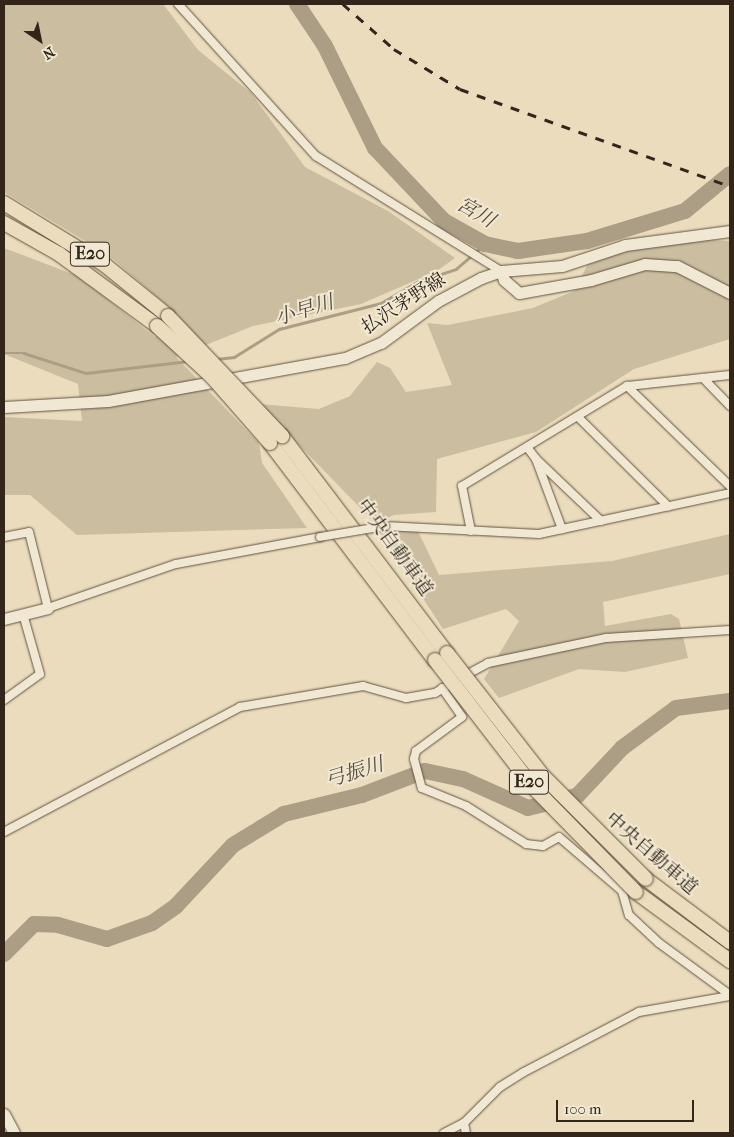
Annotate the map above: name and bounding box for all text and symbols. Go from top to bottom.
north arrow [15,15,65,65]
text: N [40,43,58,63]
water label: 宮川 [453,192,499,232]
road number: E20 [69,238,111,270]
street label: 払沢茅野線 [358,269,450,339]
water label: 小早川 [272,290,336,330]
street label: 中央自動車道 [351,495,437,601]
water label: 弓振川 [322,752,386,792]
road number: E20 [508,766,550,798]
street label: 中央自動車道 [601,808,701,900]
scale bar [559,1090,696,1122]
text: 100 m [564,1100,602,1118]

